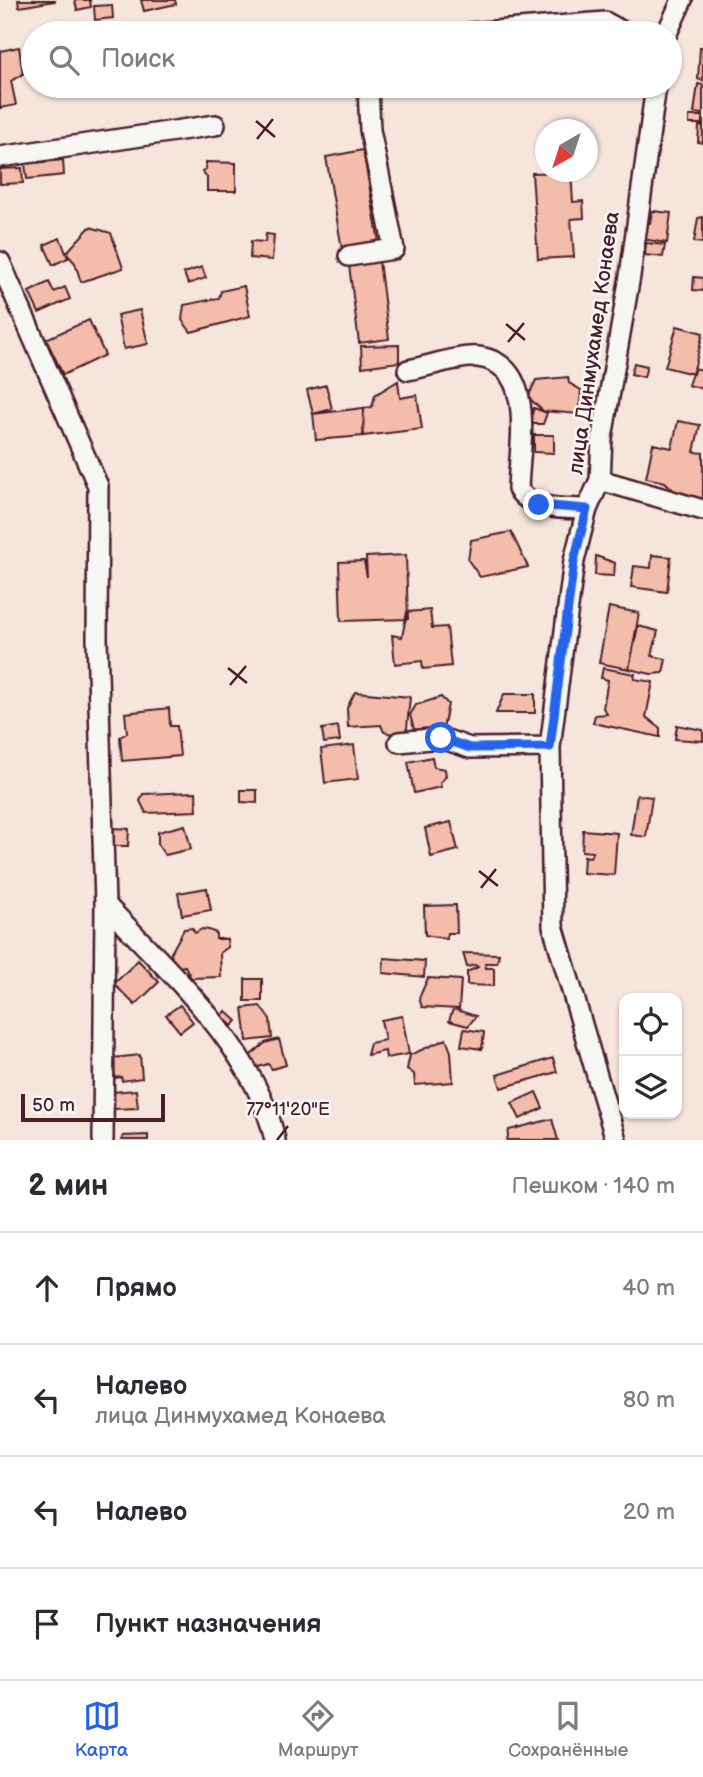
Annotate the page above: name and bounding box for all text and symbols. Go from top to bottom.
search box [21,21,682,98]
icon: search [45,41,83,79]
text: Поиск [101,44,175,75]
north arrow [535,119,598,182]
street label: лица Динмухамед Конаева [563,209,625,476]
route end [523,489,554,520]
route start [425,722,456,753]
map controls [619,993,682,1119]
button: locate [619,993,682,1056]
button: layers [619,1056,682,1119]
scale bar [21,1091,164,1123]
text: 50 m [32,1094,75,1117]
text: 77°11'20"E [246,1099,330,1120]
text: 2 мин [28,1168,108,1204]
text: Пешком · 140 m [512,1172,675,1200]
icon: ahead [28,1269,66,1307]
text: Прямо [95,1273,177,1304]
text: 40 m [622,1274,675,1302]
text: Налево [95,1371,187,1402]
icon: left [28,1381,66,1419]
text: 80 m [623,1386,675,1414]
text: лица Динмухамед Конаева [95,1402,386,1430]
icon: left [28,1493,66,1531]
text: Налево [95,1497,187,1528]
text: 20 m [623,1498,675,1526]
icon: arrive [28,1605,66,1643]
text: Пункт назначения [95,1609,321,1640]
tab: Карта [75,1697,128,1762]
tab: Маршрут [278,1697,359,1762]
tab: Сохранённые [508,1697,628,1762]

